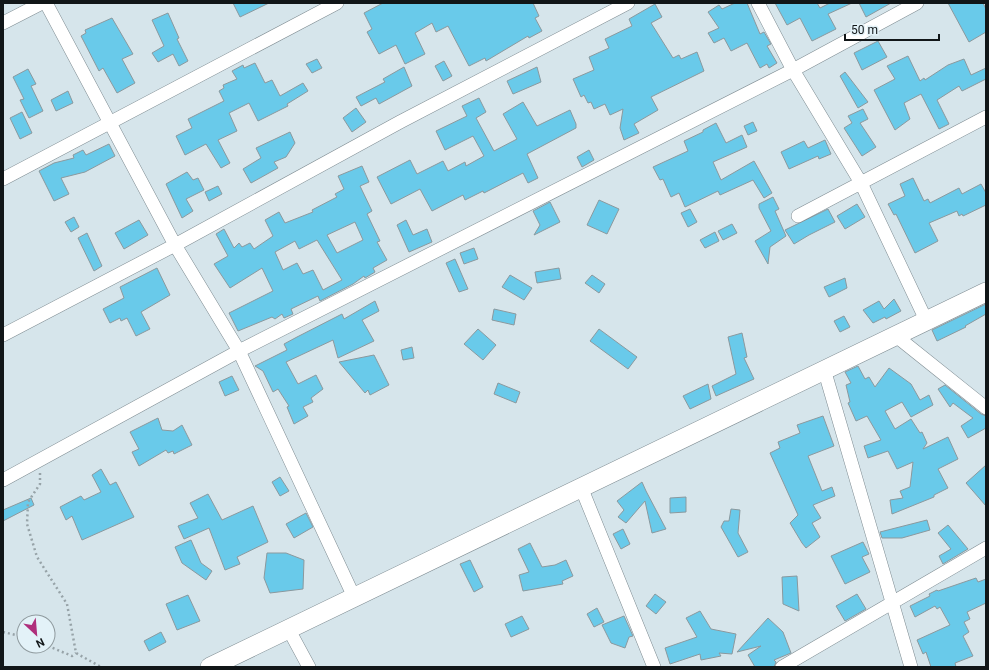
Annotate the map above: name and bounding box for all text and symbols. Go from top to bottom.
scale bar [845,16,939,42]
text: 50 m [851,23,878,37]
north arrow [16,614,56,654]
text: N [34,635,47,650]

